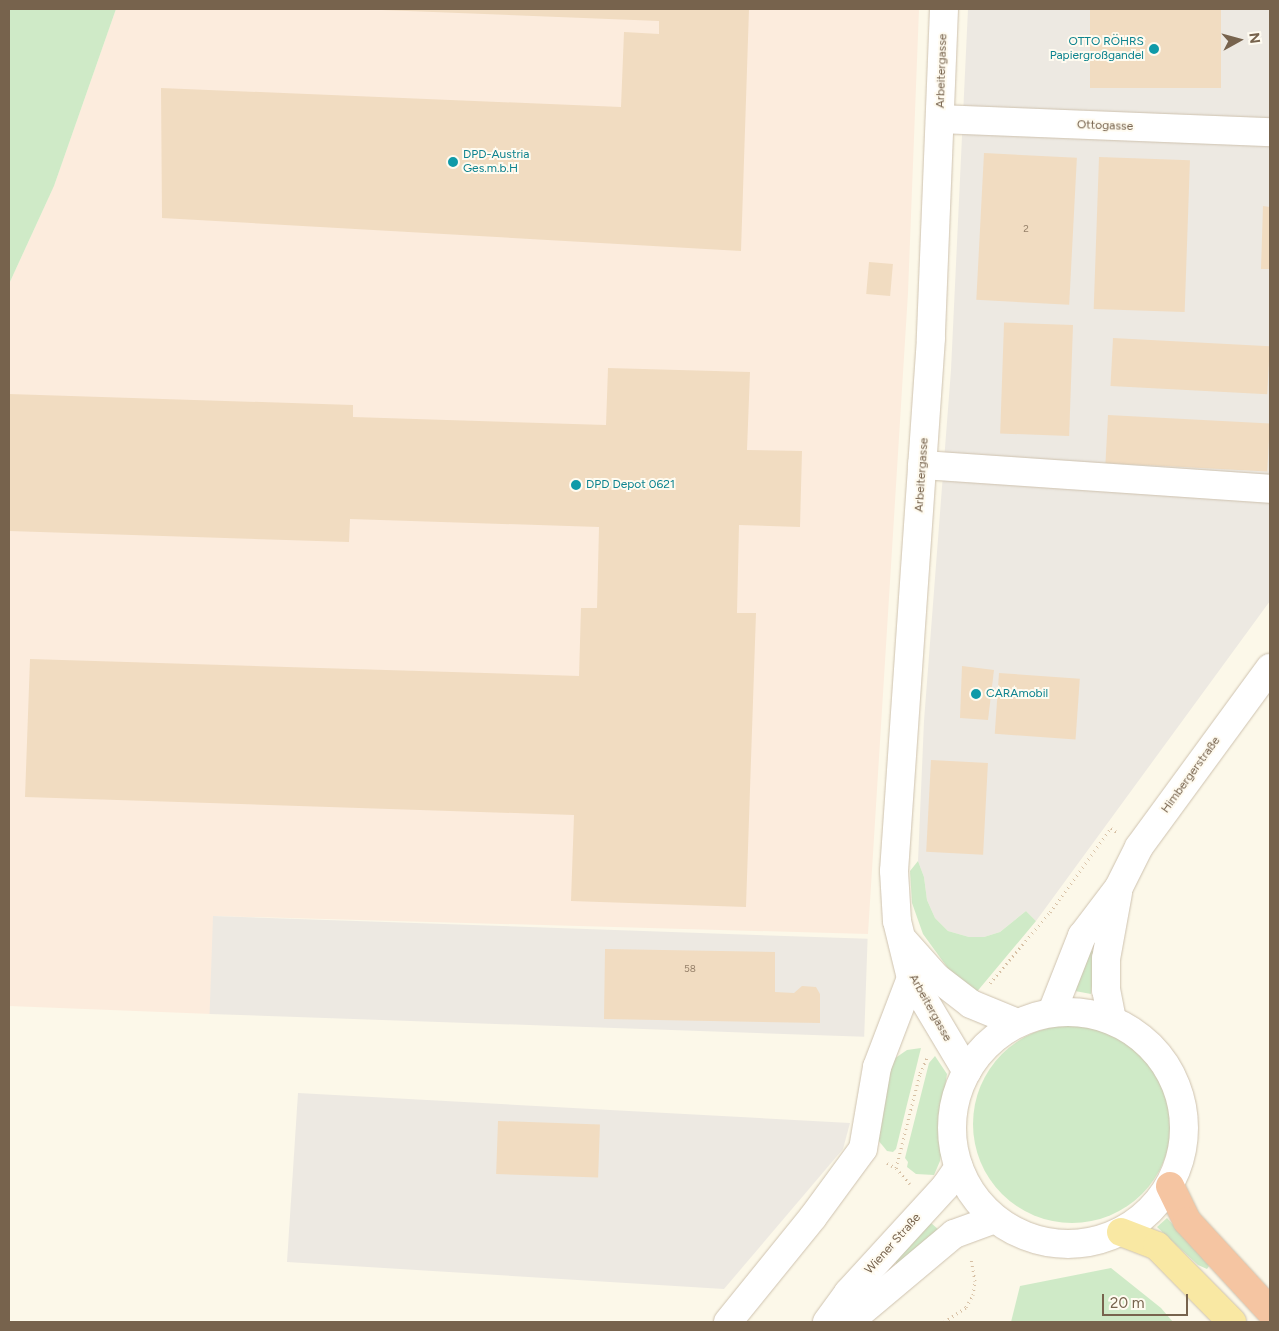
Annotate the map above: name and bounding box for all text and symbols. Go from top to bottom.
north arrow [1214,15,1264,65]
text: N [1245,32,1263,45]
street label: Arbeitergasse [934,33,950,109]
place label: OTTO RÖHRS Papiergroßgandel [1050,35,1144,63]
marker: OTTO RÖHRS Papiergroßgandel [1148,43,1160,55]
street label: Ottogasse [1077,118,1133,134]
place label: DPD-Austria Ges.m.b.H [463,148,529,176]
marker: DPD-Austria Ges.m.b.H [447,156,459,168]
house number: 2 [1023,223,1029,235]
street label: Arbeitergasse [912,437,932,513]
place label: DPD Depot 0621 [586,478,675,492]
marker: DPD Depot 0621 [570,479,582,491]
place label: CARAmobil [986,687,1048,701]
marker: CARAmobil [970,688,982,700]
street label: Himbergerstraße [1158,734,1224,816]
house number: 58 [684,963,696,975]
street label: Arbeitergasse [906,972,954,1044]
street label: Wiener Straße [862,1211,924,1277]
scale bar [1104,1284,1190,1316]
text: 20 m [1110,1294,1144,1312]

